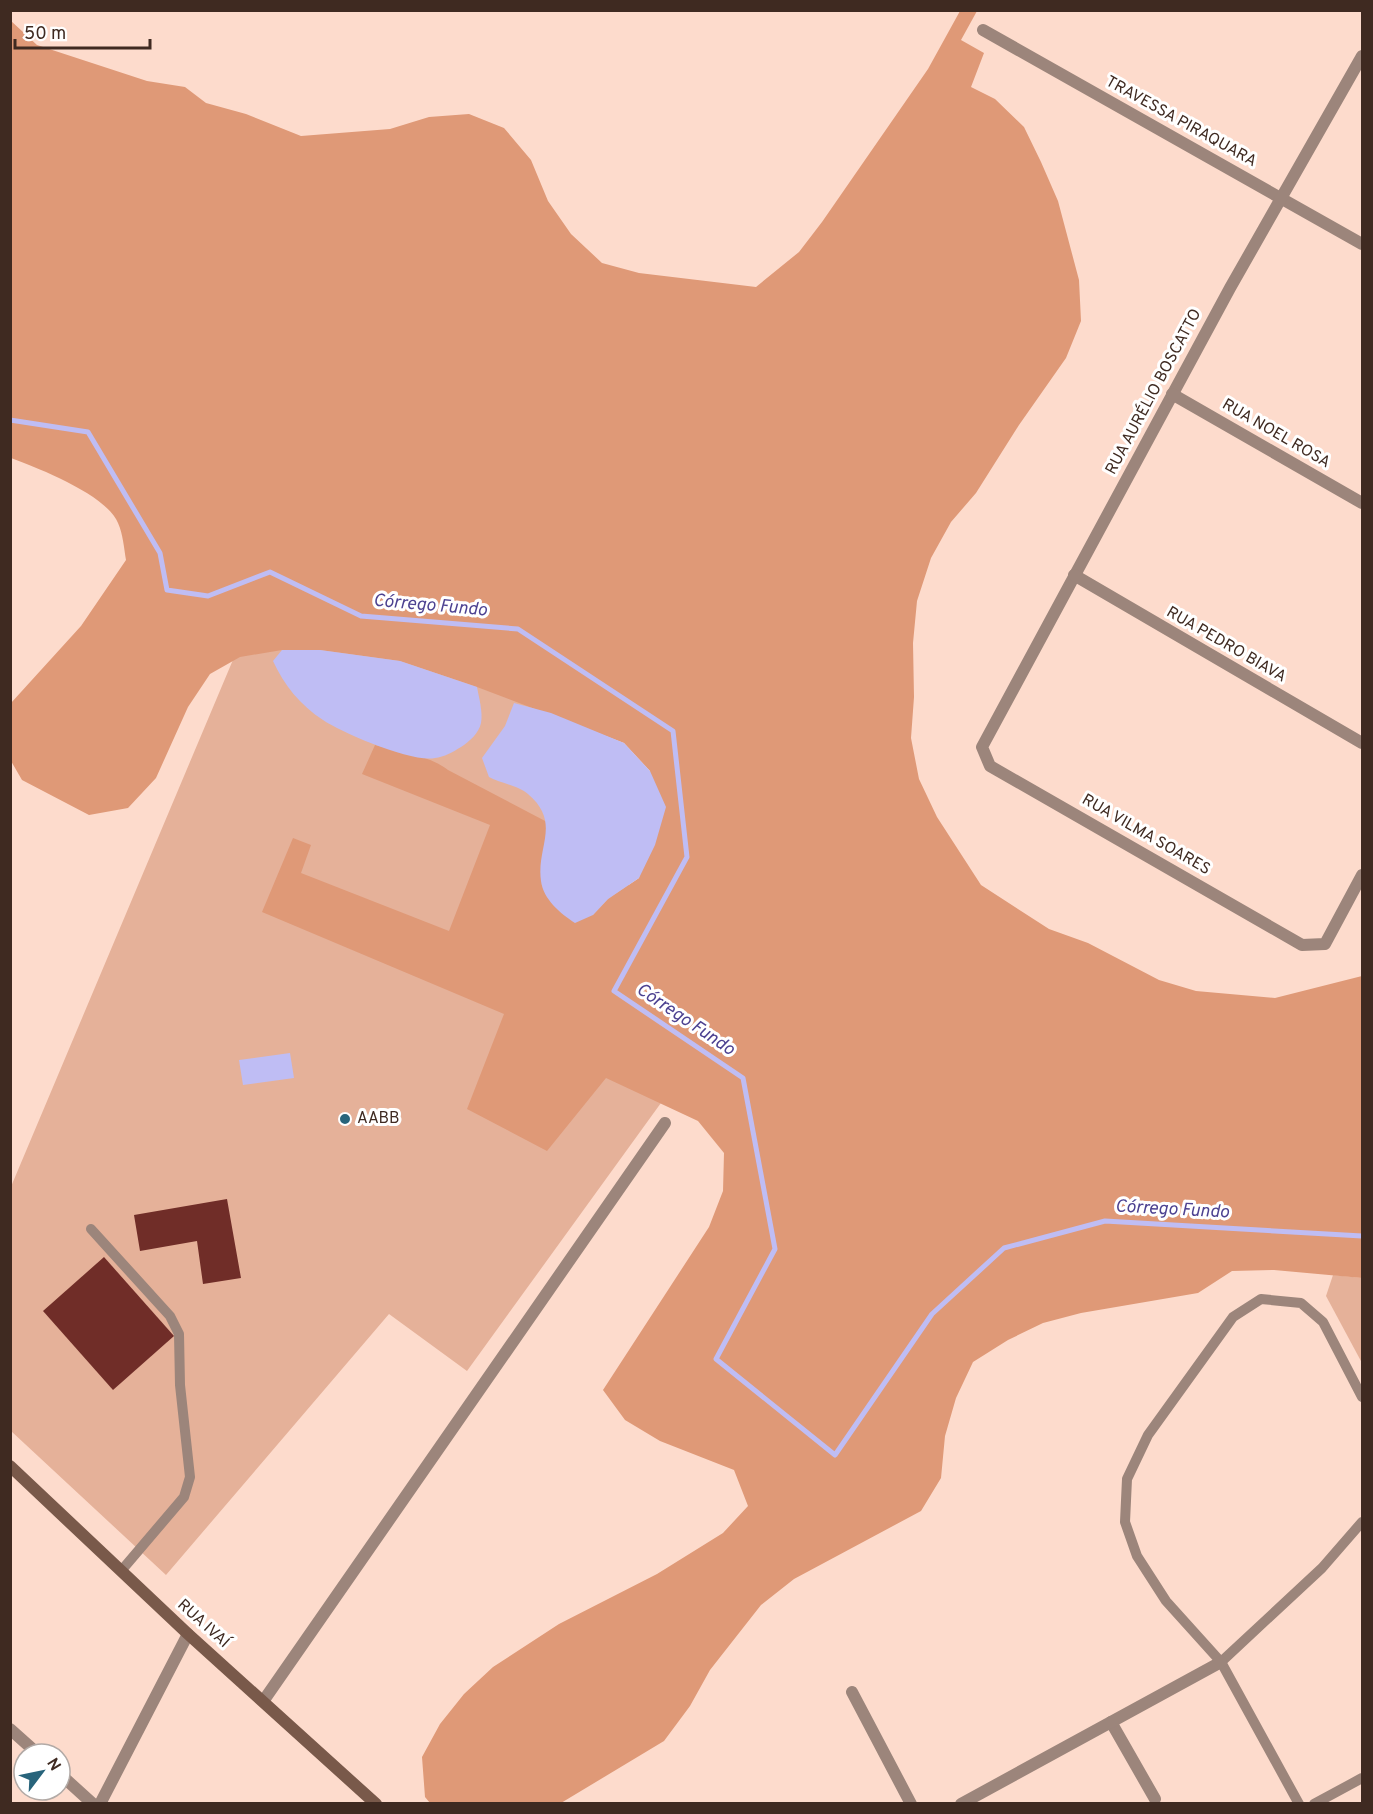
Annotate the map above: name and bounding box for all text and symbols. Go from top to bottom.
scale bar [15,12,150,50]
text: 50 m [24,23,66,46]
street label: TRAVESSA PIRAQUARA [1102,72,1260,172]
street label: RUA AURÉLIO BOSCATTO [1100,305,1206,478]
street label: RUA NOEL ROSA [1218,395,1334,473]
water label: Córrego Fundo [372,590,488,622]
street label: RUA PEDRO BIAVA [1162,603,1290,688]
street label: RUA VILMA SOARES [1078,790,1214,880]
water label: Córrego Fundo [631,979,739,1062]
place label: AABB [357,1109,399,1129]
marker: AABB [338,1112,352,1126]
water label: Córrego Fundo [1114,1196,1230,1224]
street label: RUA IVAÍ [173,1594,236,1654]
north arrow [12,1742,72,1802]
text: N [41,1755,65,1775]

